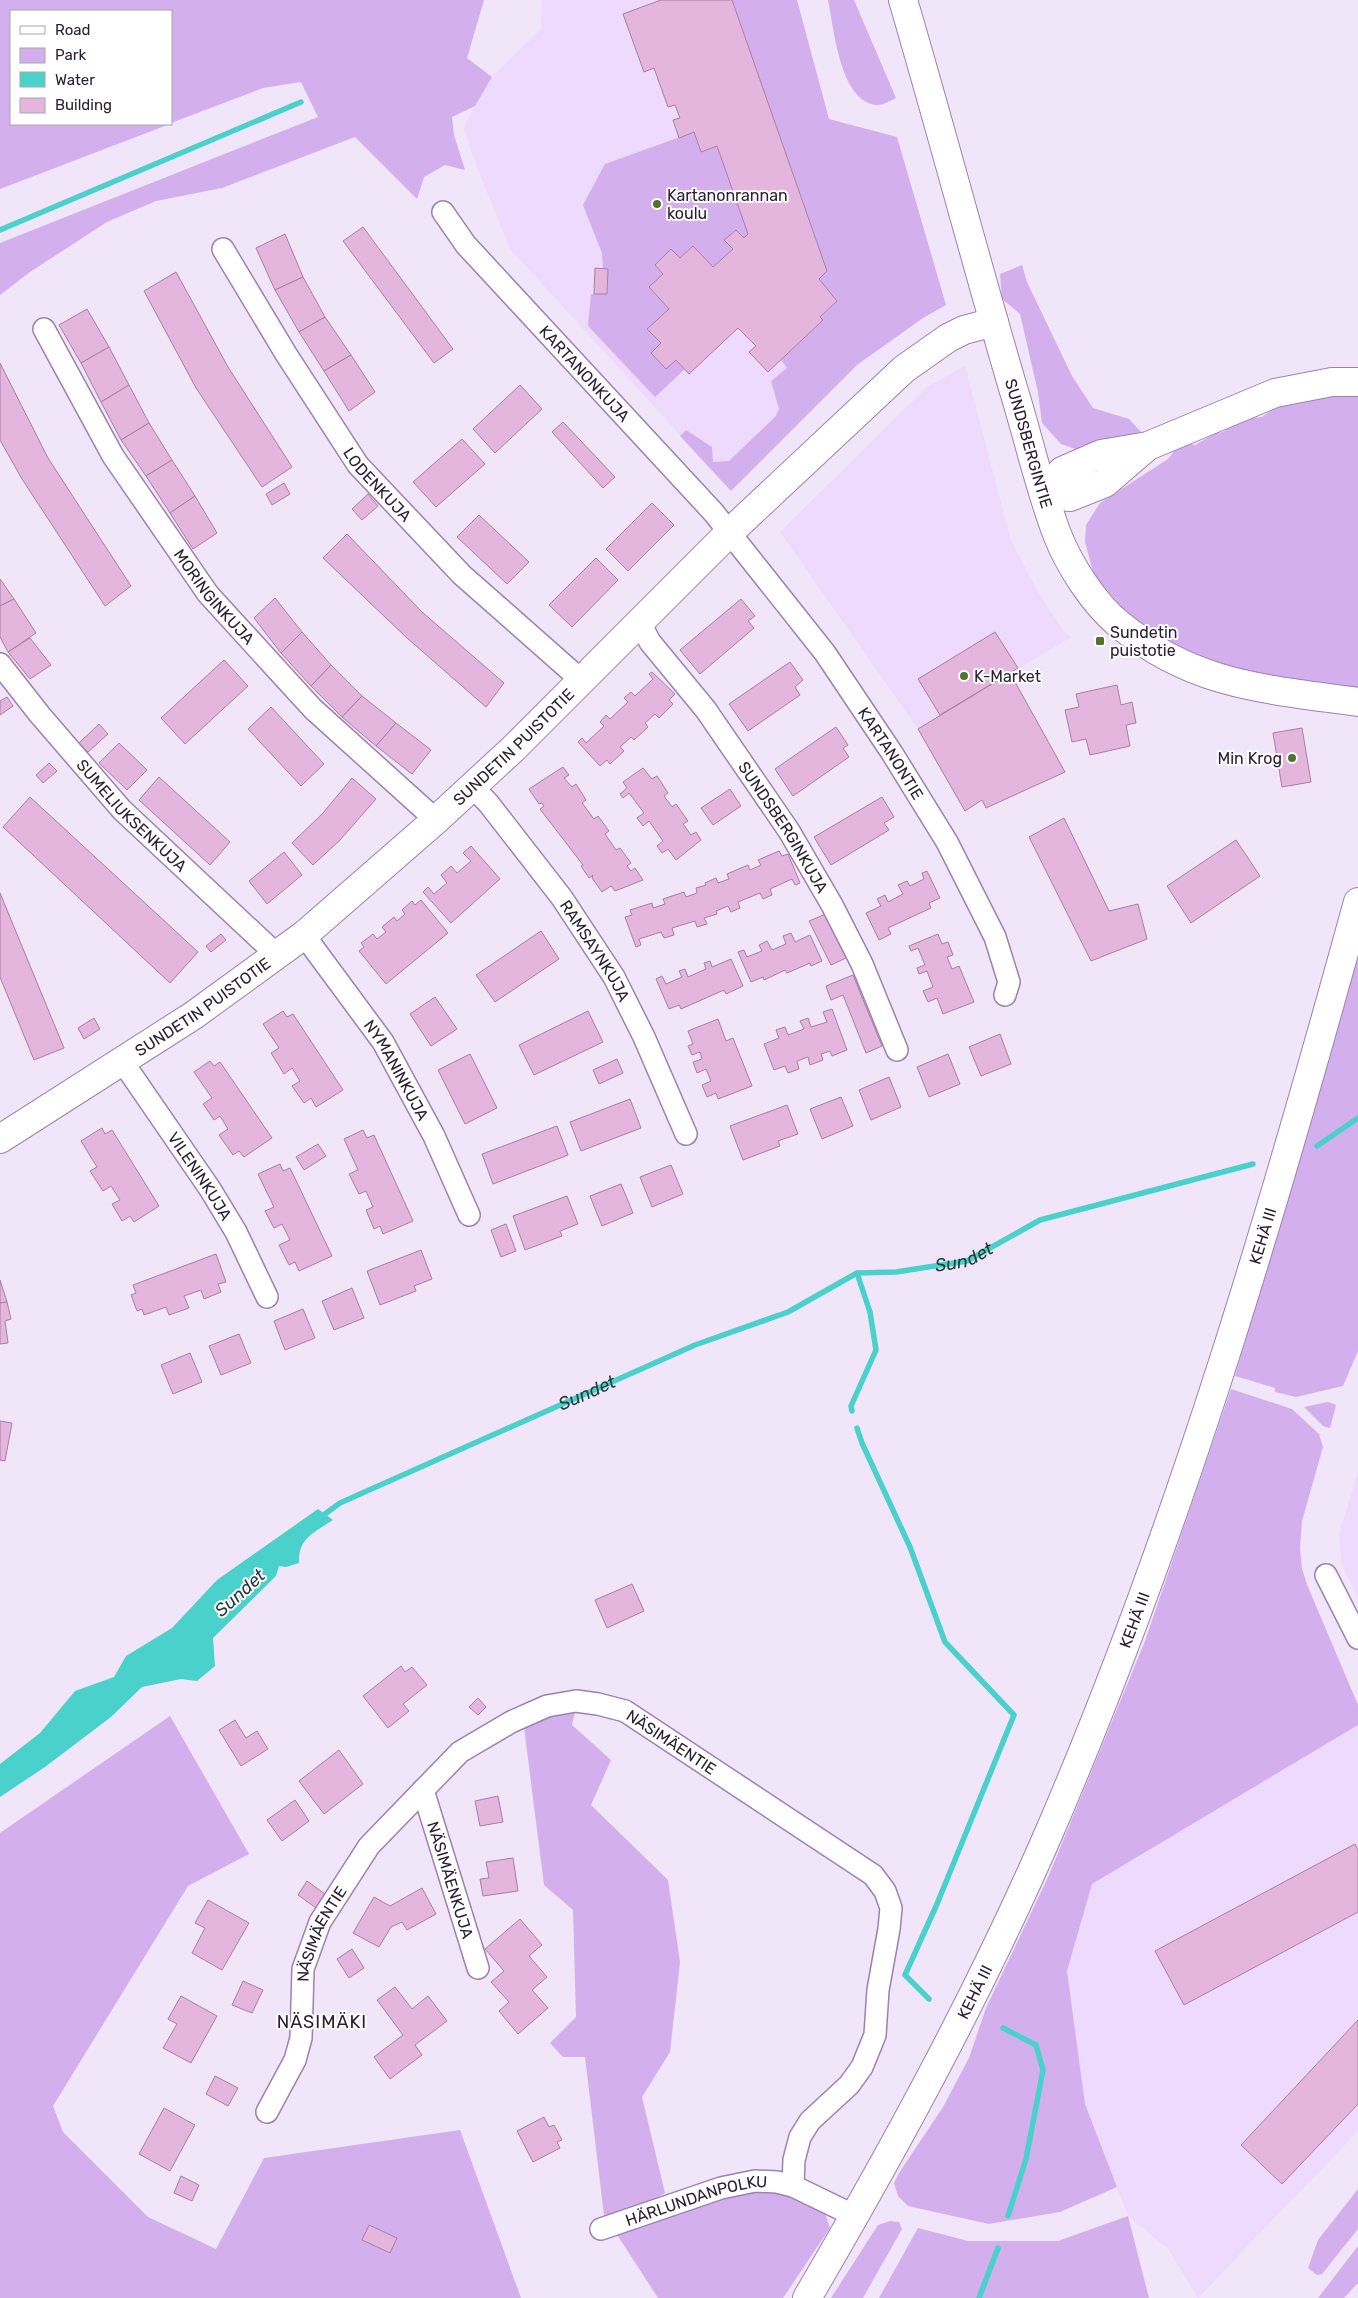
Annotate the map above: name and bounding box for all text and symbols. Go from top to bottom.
legend [10,10,172,125]
text: Road [55,21,91,39]
text: Park [55,46,86,64]
text: Water [55,71,95,89]
text: Building [55,96,112,114]
place label: Kartanonrannan koulu [667,186,788,223]
marker: Kartanonrannan koulu [651,198,663,210]
street label: KARTANONKUJA [535,322,634,426]
street label: SUNDSBERGINTIE [1001,377,1056,511]
street label: LODENKUJA [339,444,415,526]
street label: MORINGINKUJA [170,545,258,649]
place label: Sundetin puistotie [1110,623,1178,660]
marker: Sundetin puistotie [1094,635,1106,647]
place label: K-Market [974,667,1041,686]
marker: K-Market [958,670,970,682]
street label: SUNDETIN PUISTOTIE [449,685,578,809]
street label: KARTANONTIE [854,704,927,803]
place label: Min Krog [1218,749,1282,768]
marker: Min Krog [1286,752,1298,764]
street label: SUMELIUKSENKUJA [72,755,191,876]
street label: SUNDSBERGINKUJA [734,758,832,897]
street label: RAMSAYNKUJA [556,896,634,1005]
street label: SUNDETIN PUISTOTIE [131,954,274,1060]
street label: NYMANINKUJA [360,1016,433,1124]
street label: VILENINKUJA [164,1129,236,1224]
street label: KEHÄ III [1245,1205,1280,1267]
water label: Sundet [933,1237,998,1277]
water label: Sundet [555,1370,620,1415]
water label: Sundet [210,1564,271,1621]
street label: KEHÄ III [1116,1590,1154,1651]
street label: NÄSIMÄENTIE [623,1706,720,1779]
street label: NÄSIMÄENKUJA [423,1819,477,1941]
street label: NÄSIMÄENTIE [294,1883,351,1982]
street label: KEHÄ III [953,1962,996,2022]
district label: NÄSIMÄKI [277,2011,367,2033]
street label: HÄRLUNDANPOLKU [623,2172,768,2230]

